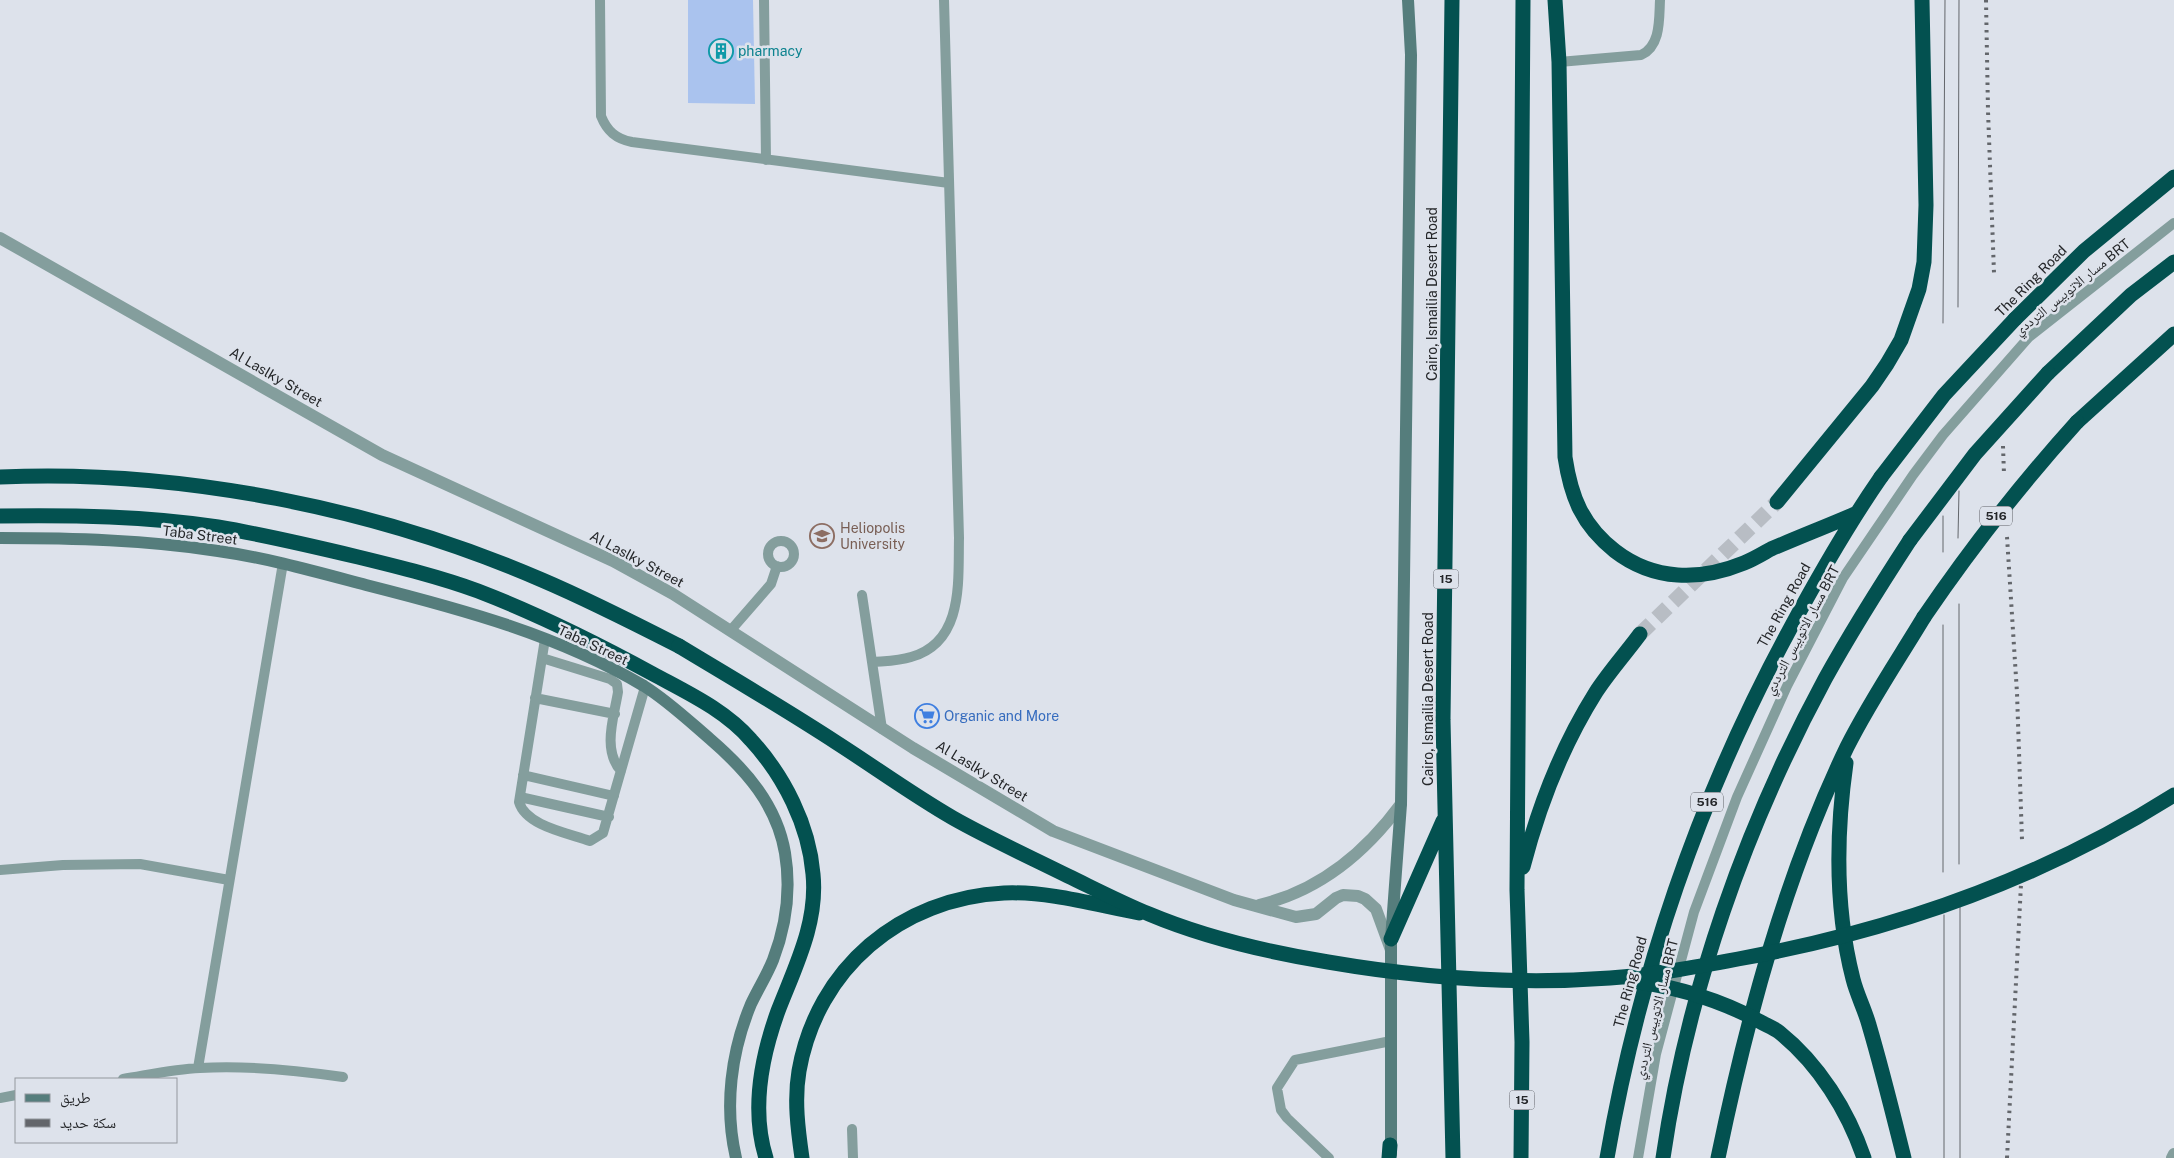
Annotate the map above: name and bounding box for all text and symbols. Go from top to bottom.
building icon: pharmacy [708,38,734,64]
place label: pharmacy [738,43,803,59]
street label: Cairo, Ismailia Desert Road [1424,207,1440,381]
street label: مسار الاتوبيس الترددي BRT [2011,235,2135,341]
street label: The Ring Road [1992,242,2070,320]
street label: Al Laslky Street [227,344,325,410]
road number: 516 [1980,506,2012,526]
place label: Heliopolis University [840,520,906,552]
street label: Taba Street [162,522,238,548]
school or university icon: Heliopolis University [809,523,835,549]
street label: Al Laslky Street [587,527,687,591]
street label: The Ring Road [1754,560,1814,650]
street label: مسار الاتوبيس الترددي BRT [1761,563,1846,699]
road number: 15 [1434,570,1458,588]
street label: Cairo, Ismailia Desert Road [1420,612,1436,786]
street label: Taba Street [555,622,631,668]
supermarket icon: Organic and More [914,703,940,729]
place label: Organic and More [944,708,1059,724]
street label: Al Laslky Street [933,737,1031,805]
road number: 516 [1691,792,1723,812]
street label: The Ring Road [1610,935,1650,1029]
street label: مسار الاتوبيس الترددي BRT [1631,937,1685,1082]
legend [15,1078,178,1143]
text: طريق [60,1089,91,1108]
road number: 15 [1510,1090,1534,1110]
text: سكة حديد [60,1114,116,1131]

